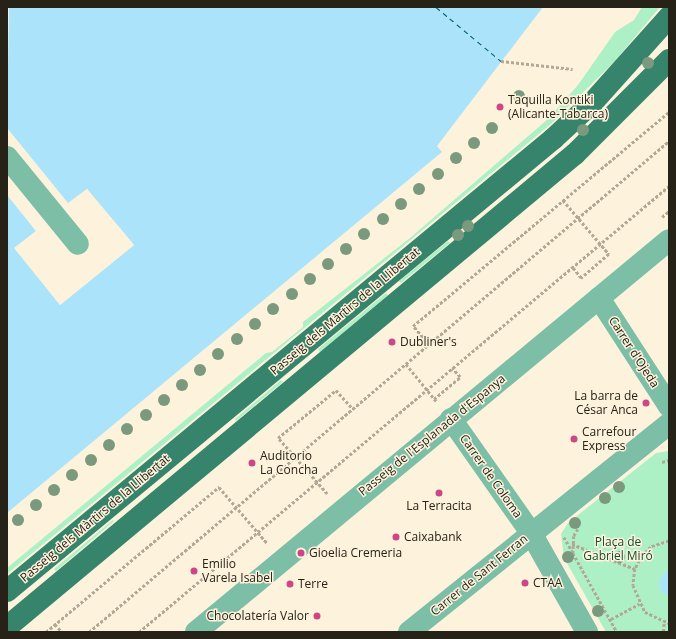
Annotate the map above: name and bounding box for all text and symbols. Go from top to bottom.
place label: Taquilla Kontiki (Alicante-Tabarca) [508,93,608,121]
marker: Taquilla Kontiki (Alicante-Tabarca) [495,102,505,112]
street label: Passeig dels Màrtirs de la Llibertat [267,244,423,378]
street label: Carrer d'Ojeda [606,314,662,390]
place label: Dubliner's [400,335,457,349]
marker: Dubliner's [387,337,397,347]
street label: Passeig de l'Esplanada d'Espanya [356,371,508,499]
place label: La barra de César Anca [574,389,638,417]
marker: La barra de César Anca [641,398,651,408]
place label: Carrefour Express [582,425,636,453]
street label: Carrer de Coloma [457,431,525,521]
marker: Carrefour Express [569,434,579,444]
place label: Auditorio La Concha [260,449,318,477]
street label: Passeig dels Màrtirs de la Llibertat [17,451,173,585]
marker: Auditorio La Concha [247,458,257,468]
marker: La Terracita [434,488,444,498]
place label: La Terracita [406,499,472,513]
place label: Caixabank [404,530,462,544]
street label: Carrer de Sant Ferran [428,531,530,619]
marker: Caixabank [391,532,401,542]
park label: Plaça de Gabriel Miró [583,535,653,563]
place label: Gioelia Cremeria [309,546,402,560]
marker: Gioelia Cremeria [296,548,306,558]
place label: Emilio Varela Isabel [202,557,273,585]
marker: Emilio Varela Isabel [189,566,199,576]
place label: CTAA [533,576,562,590]
place label: Terre [298,577,328,591]
marker: CTAA [520,578,530,588]
marker: Terre [285,579,295,589]
place label: Chocolatería Valor [206,609,309,623]
marker: Chocolatería Valor [312,611,322,621]

